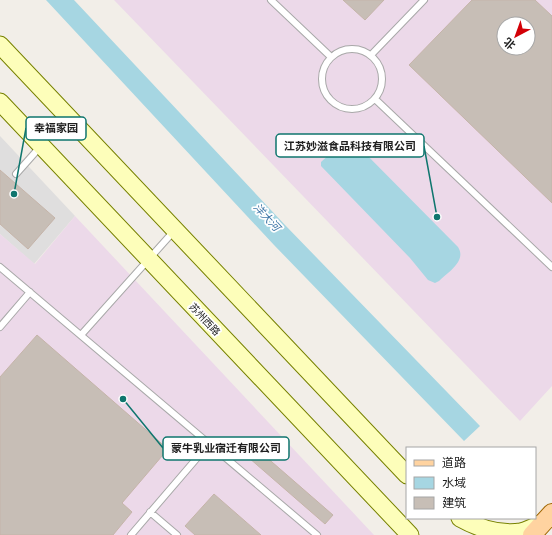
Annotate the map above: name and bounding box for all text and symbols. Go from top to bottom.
north arrow [496,16,536,56]
text: 北 [501,35,518,52]
callout: 幸福家园 [26,117,86,140]
text: 幸福家园 [34,122,78,134]
callout: 江苏妙滋食品科技有限公司 [276,134,424,157]
text: 江苏妙滋食品科技有限公司 [284,140,416,152]
water label: 洋大河 [251,201,284,235]
street label: 苏州西路 [187,301,222,338]
callout: 蒙牛乳业宿迁有限公司 [163,437,289,460]
text: 蒙牛乳业宿迁有限公司 [171,442,281,454]
legend [406,447,536,519]
text: 道路 [442,456,466,470]
text: 水域 [442,476,466,490]
text: 建筑 [442,496,466,510]

